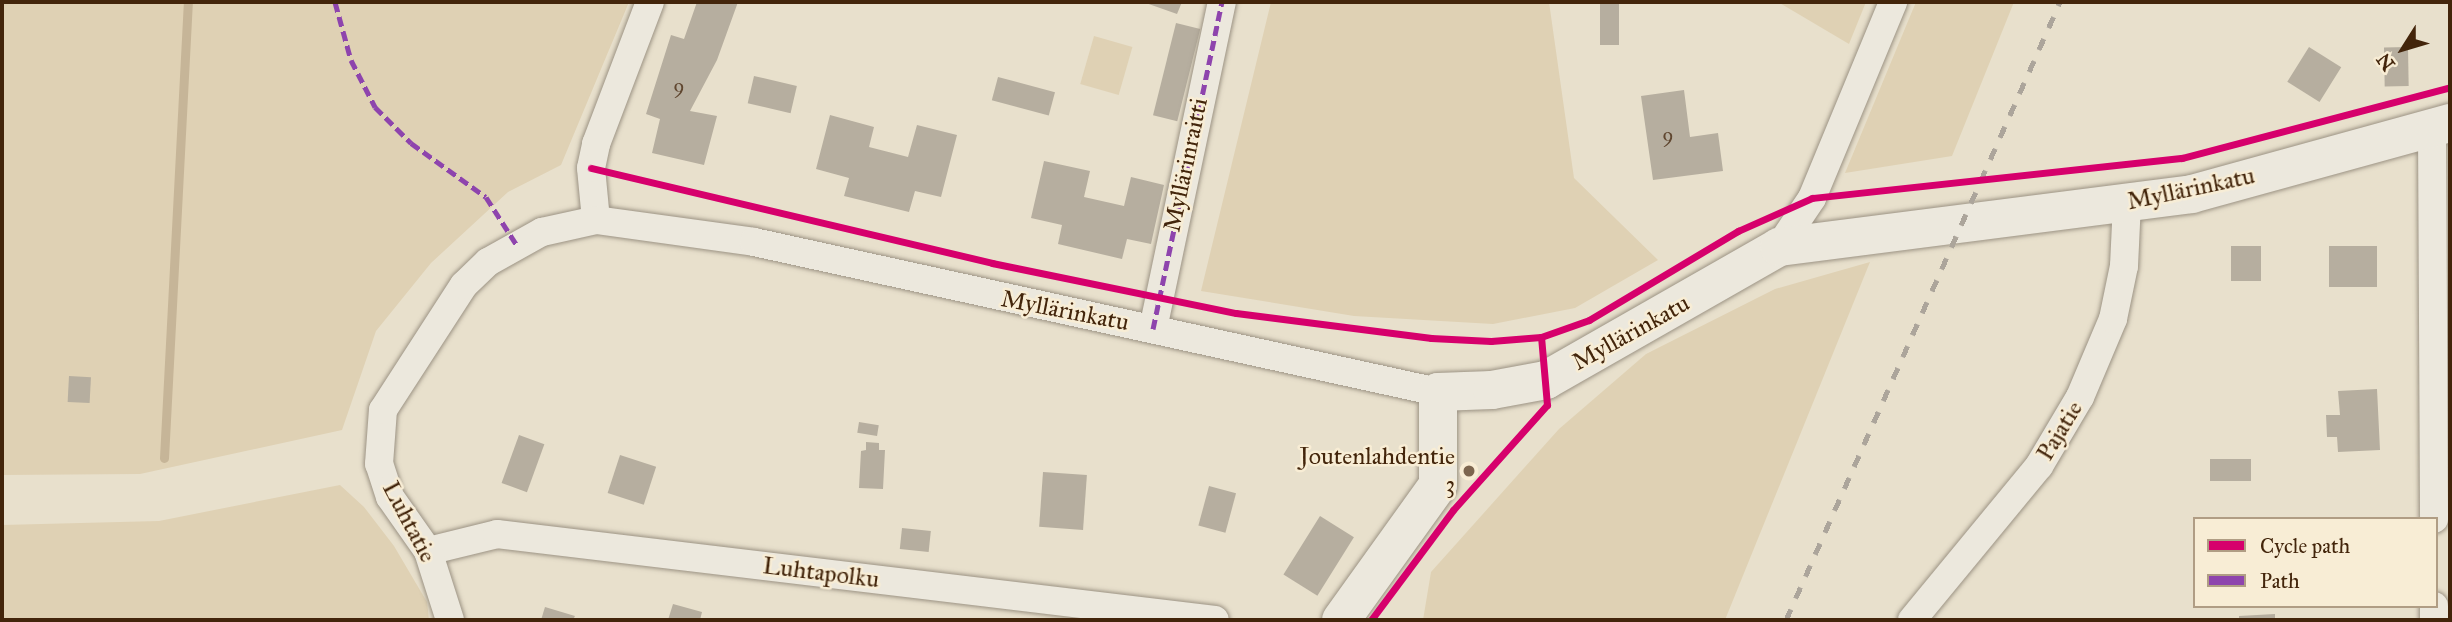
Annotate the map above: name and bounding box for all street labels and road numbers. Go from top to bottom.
street label: Myllärinraitti [1158,95,1214,235]
street label: Myllärinkatu [2125,161,2257,217]
street label: Myllärinkatu [999,285,1131,337]
street label: Myllärinkatu [1567,289,1695,377]
street label: Pajatie [2031,396,2089,466]
street label: Luhtatie [376,477,442,567]
street label: Luhtapolku [761,552,881,594]

